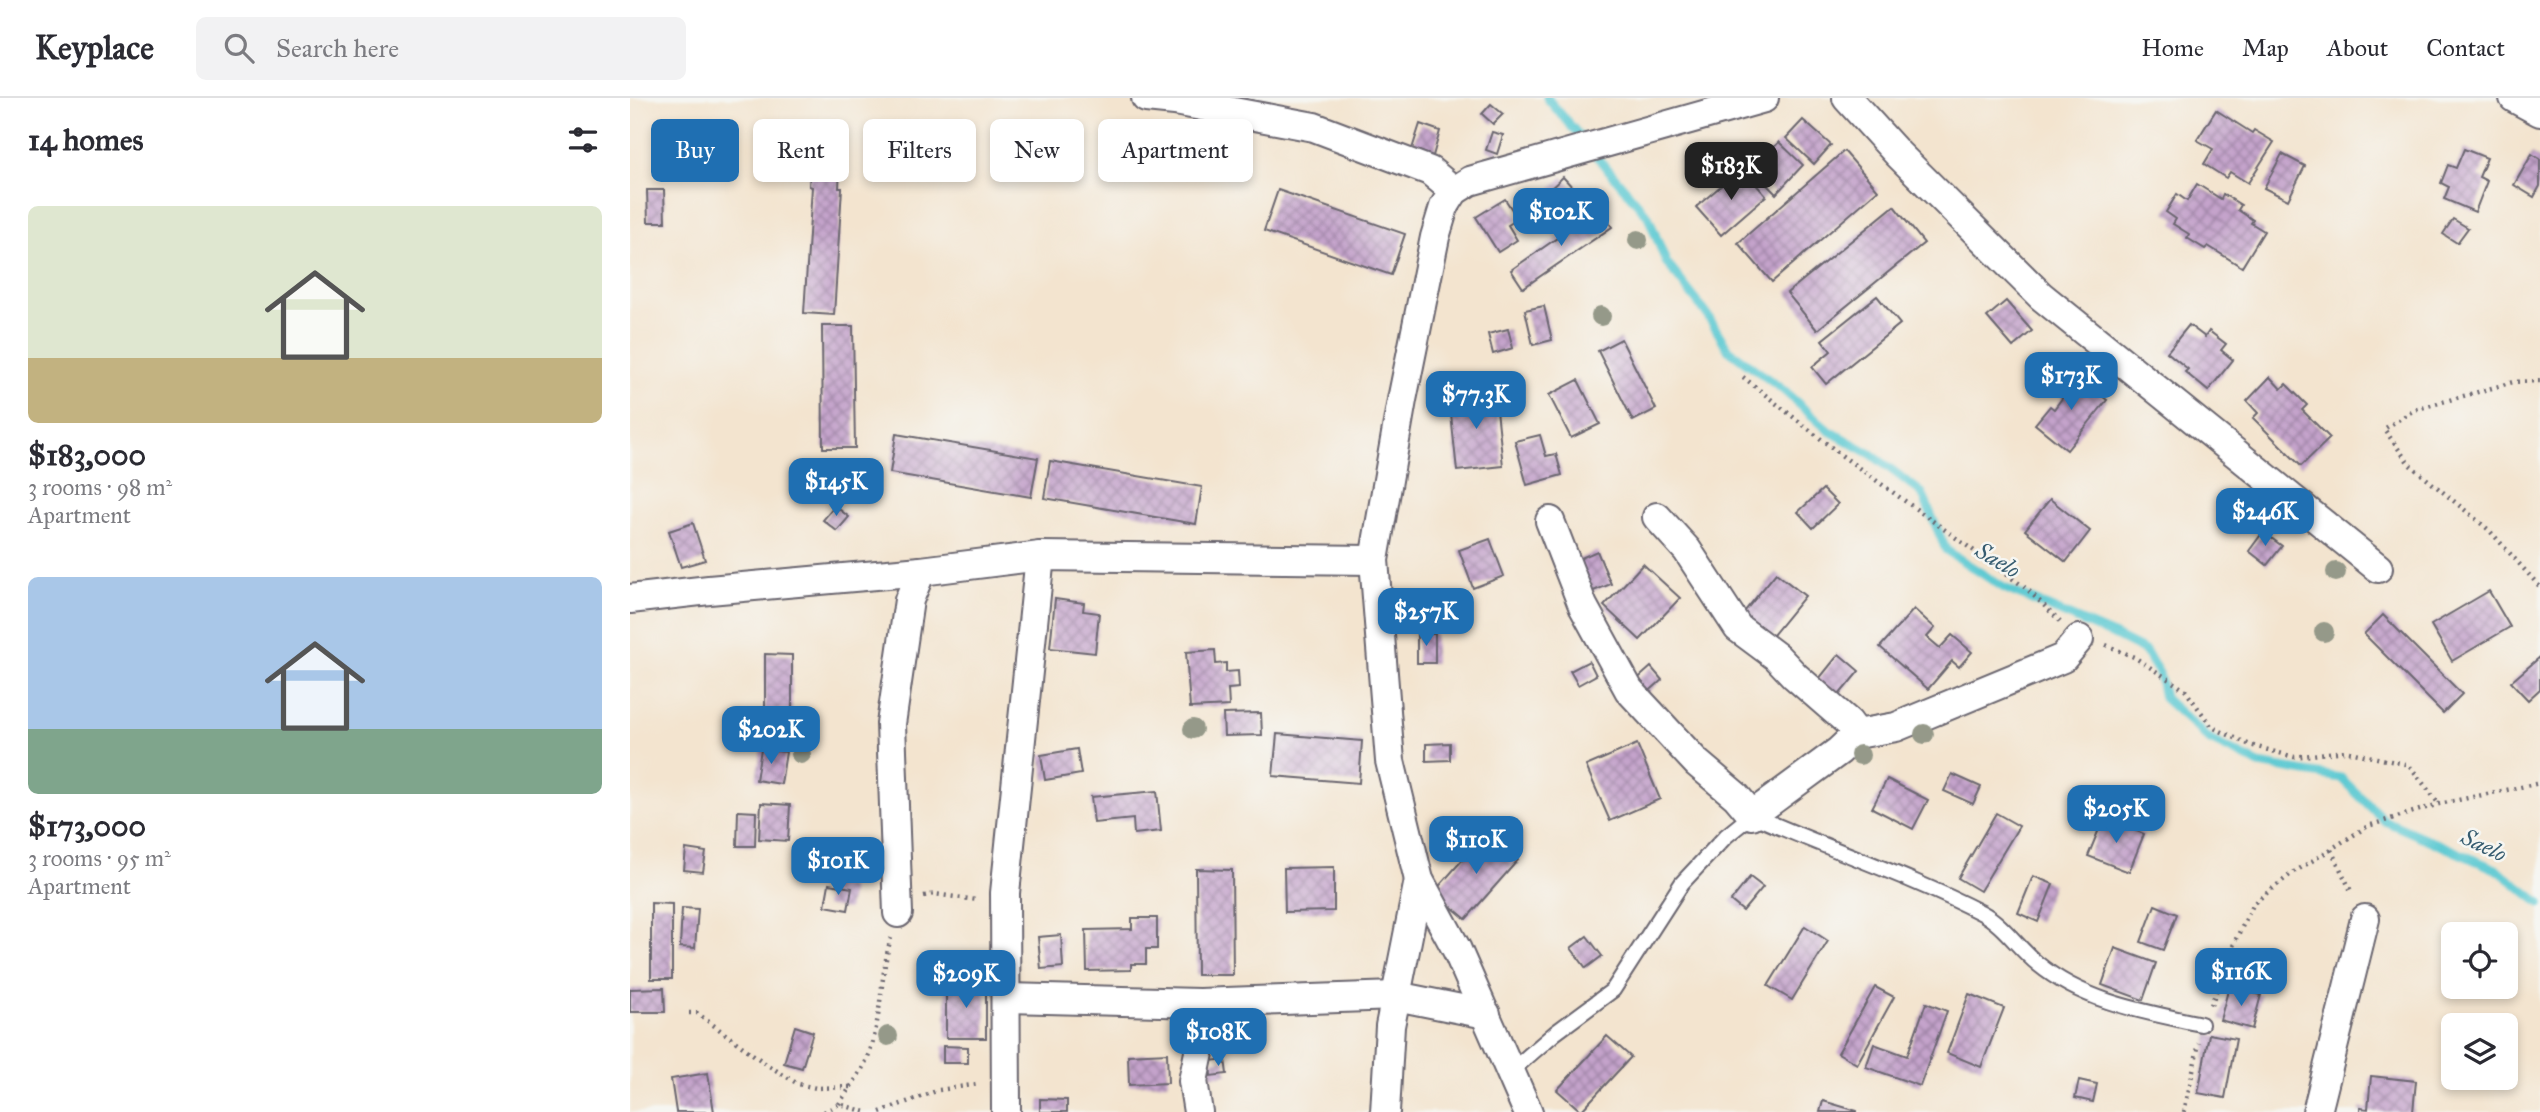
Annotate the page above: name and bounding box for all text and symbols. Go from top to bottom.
search box [196,17,686,80]
text: Keyplace [35,28,154,68]
icon: search [220,29,258,67]
text: Search here [276,32,399,64]
text: Home [2141,33,2204,63]
text: Map [2242,33,2289,63]
text: About [2327,33,2388,63]
text: Contact [2426,33,2505,63]
chip: Buy [651,119,739,182]
chip: Rent [753,119,849,182]
chip: Filters [863,119,976,182]
chip: New [990,119,1084,182]
chip: Apartment [1098,119,1253,182]
icon: filters [564,121,602,159]
text: 14 homes [28,122,143,158]
pin: $183K [1682,142,1780,202]
text: $183K [1701,151,1761,179]
pin: $102K [1512,188,1610,248]
text: $102K [1529,197,1593,225]
icon: home [252,252,378,378]
pin: $173K [2022,352,2120,412]
text: $173K [2041,361,2101,389]
pin: $77.3K [1419,372,1533,431]
text: $77.3K [1442,380,1510,408]
text: $183,000 [28,437,146,473]
pin: $145K [787,458,885,518]
text: $145K [805,467,867,495]
text: 3 rooms · 98 m² [28,473,172,501]
pin: $246K [2216,489,2314,548]
text: $246K [2232,497,2298,525]
text: Apartment [28,501,131,529]
water label: Saelo [1970,535,2026,584]
pin: $257K [1377,588,1475,648]
text: $257K [1394,597,1458,625]
icon: home [252,623,378,749]
pin: $202K [722,706,820,766]
text: $202K [738,715,804,743]
pin: $205K [2067,786,2165,845]
text: $205K [2083,794,2149,822]
text: $173,000 [28,808,146,844]
pin: $110K [1427,816,1525,876]
water label: Saelo [2456,822,2511,868]
text: $110K [1445,825,1507,853]
pin: $101K [789,838,887,897]
text: 3 rooms · 95 m² [28,844,171,872]
text: $101K [807,846,869,874]
text: Apartment [28,872,131,900]
map controls [2441,922,2518,1090]
button: locate [2441,922,2518,999]
pin: $116K [2192,948,2290,1008]
pin: $209K [917,950,1015,1010]
text: $116K [2211,957,2271,985]
text: $209K [932,959,1000,987]
pin: $108K [1169,1009,1267,1068]
button: layers [2441,1013,2518,1090]
text: $108K [1186,1017,1250,1045]

